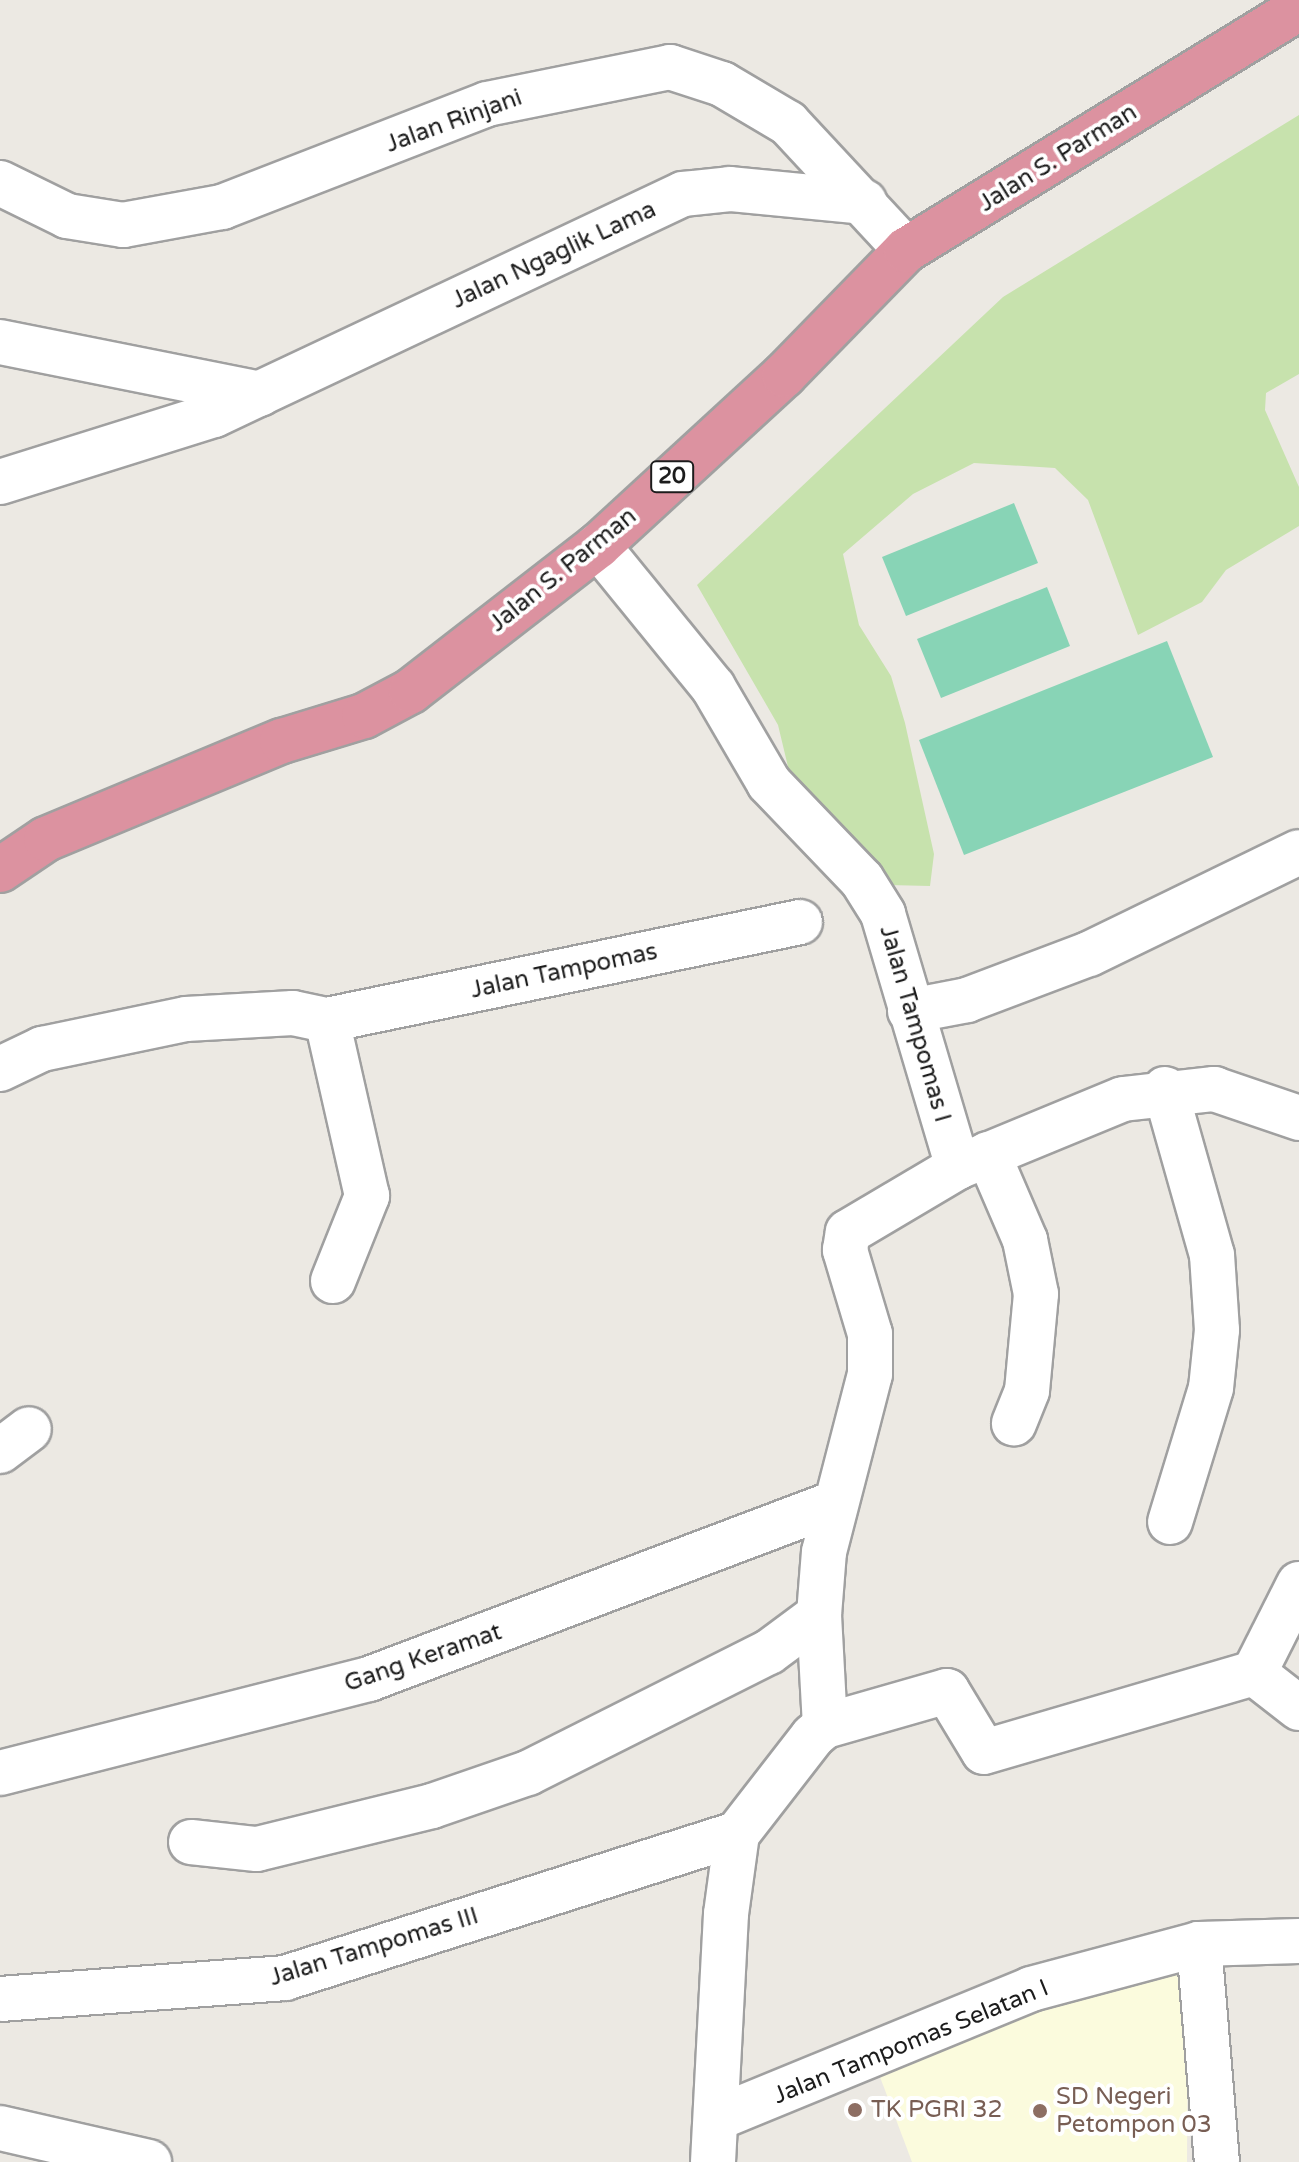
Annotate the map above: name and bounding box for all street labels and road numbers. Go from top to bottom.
street label: Jalan Rinjani [382,83,526,159]
street label: Jalan S. Parman [974,98,1142,218]
street label: Jalan Ngaglik Lama [447,195,661,315]
road number: 20 [650,459,694,495]
street label: Jalan S. Parman [484,502,642,638]
street label: Jalan Tampomas I [873,922,957,1126]
street label: Jalan Tampomas [468,937,660,1005]
street label: Gang Keramat [341,1618,505,1698]
street label: Jalan Tampomas III [266,1902,482,1992]
street label: Jalan Tampomas Selatan I [769,1974,1053,2110]

